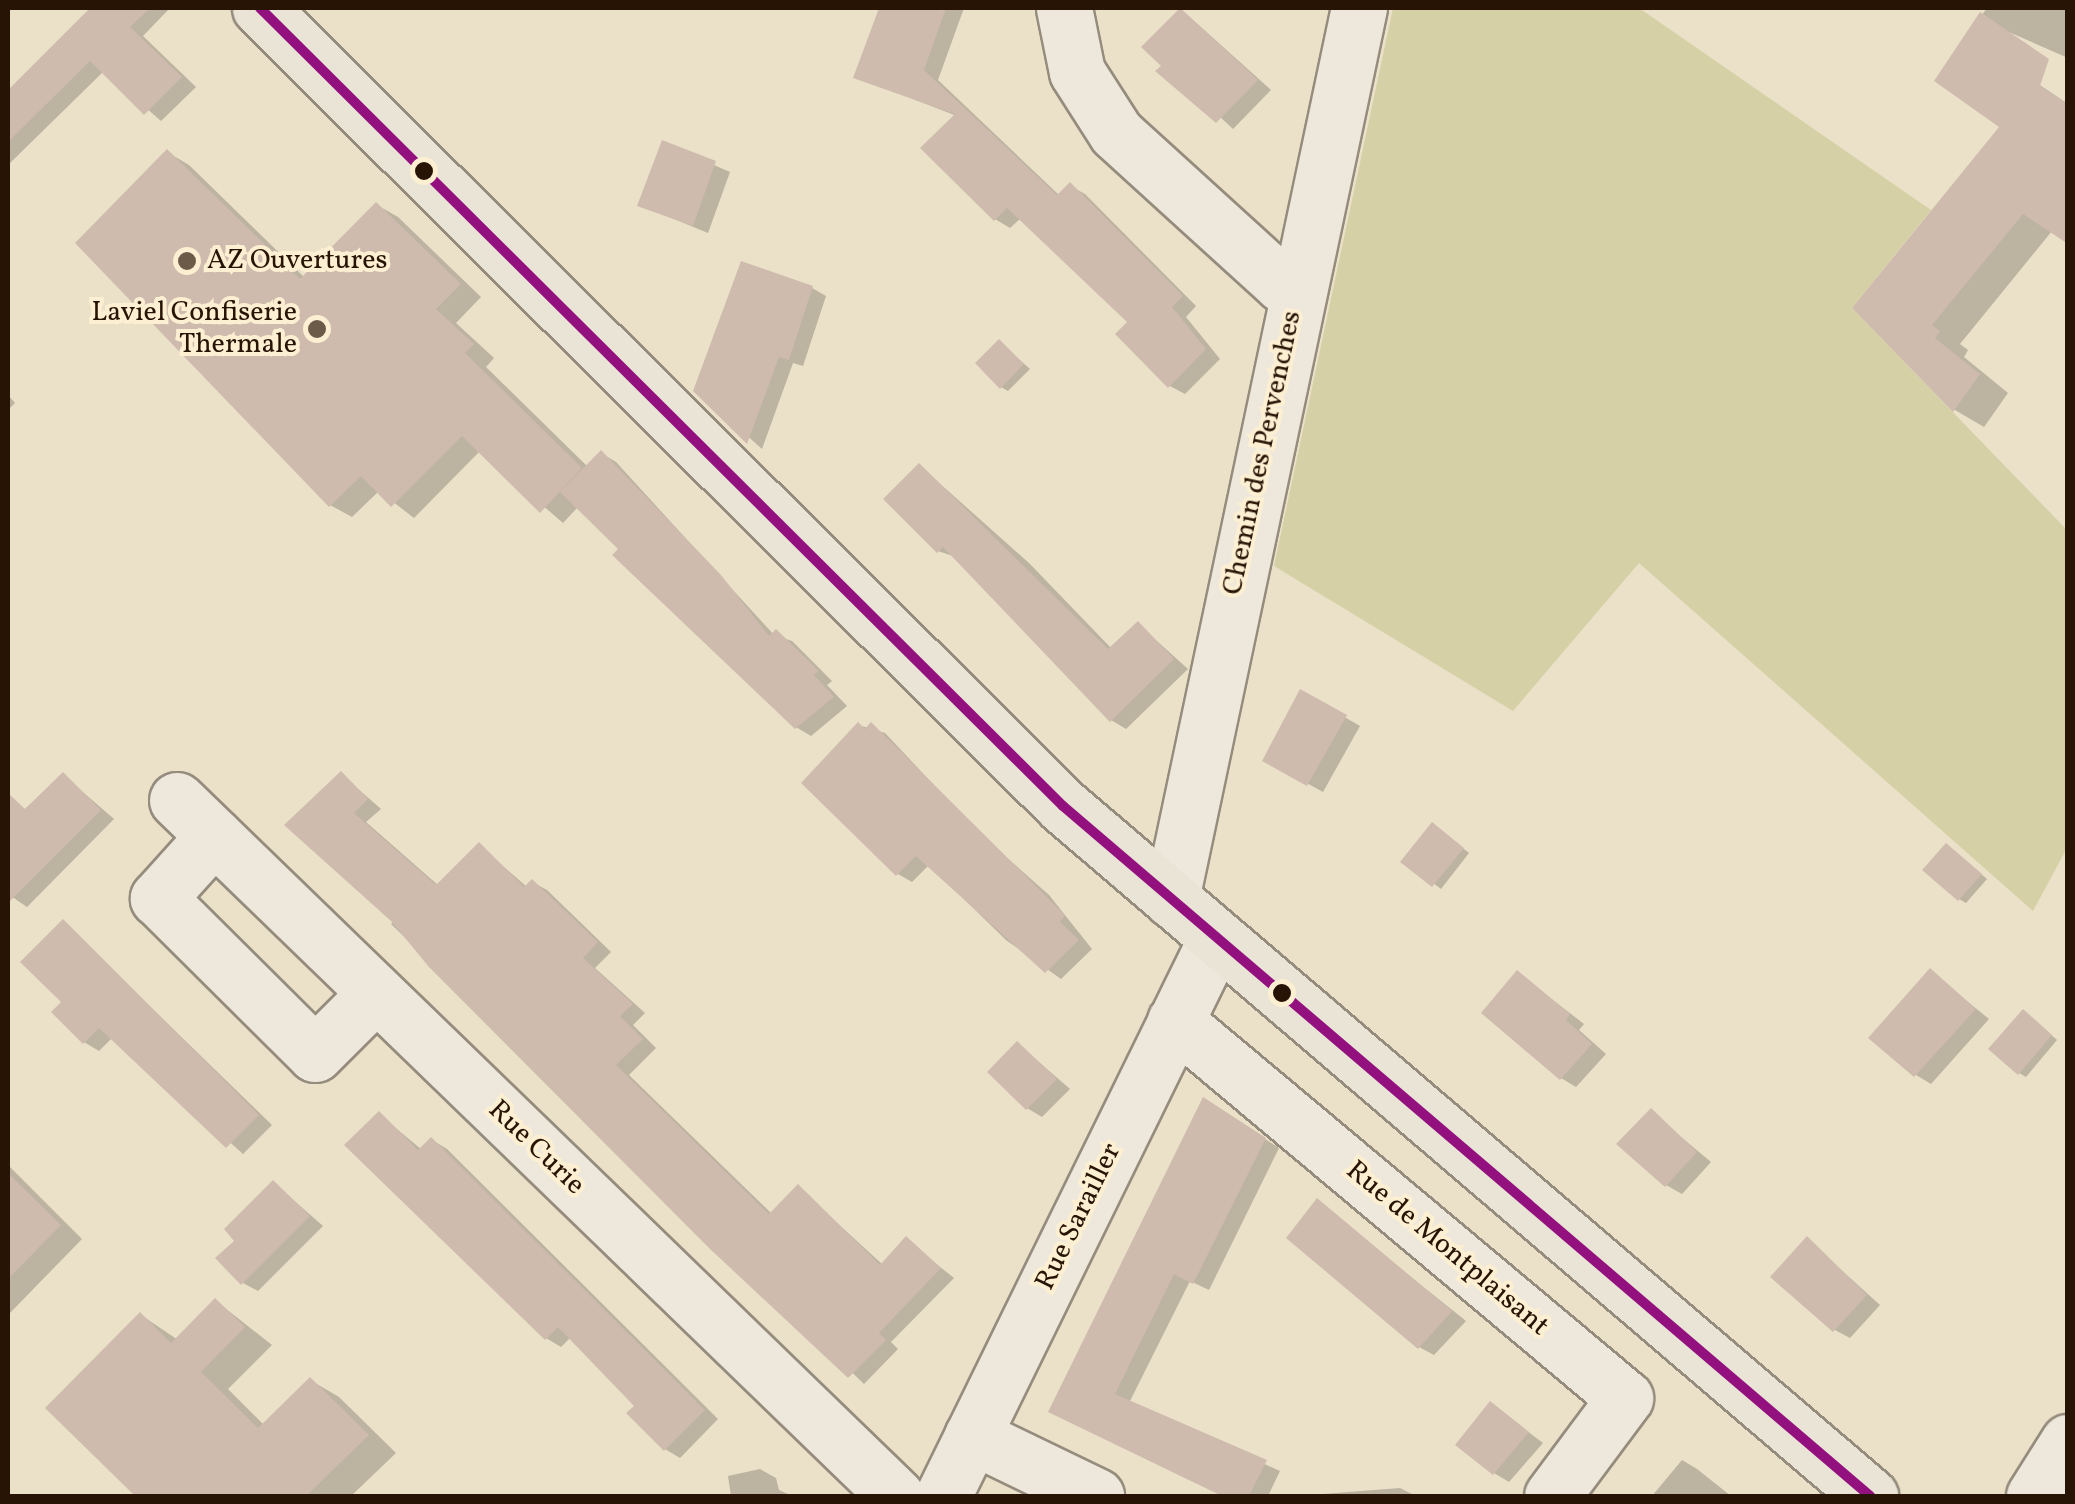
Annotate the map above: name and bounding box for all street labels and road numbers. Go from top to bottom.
street label: Chemin des Pervenches [1216,308,1310,598]
street label: Rue Curie [481,1094,591,1202]
street label: Rue Sarailler [1029,1138,1129,1296]
street label: Rue de Montplaisant [1339,1154,1555,1344]

